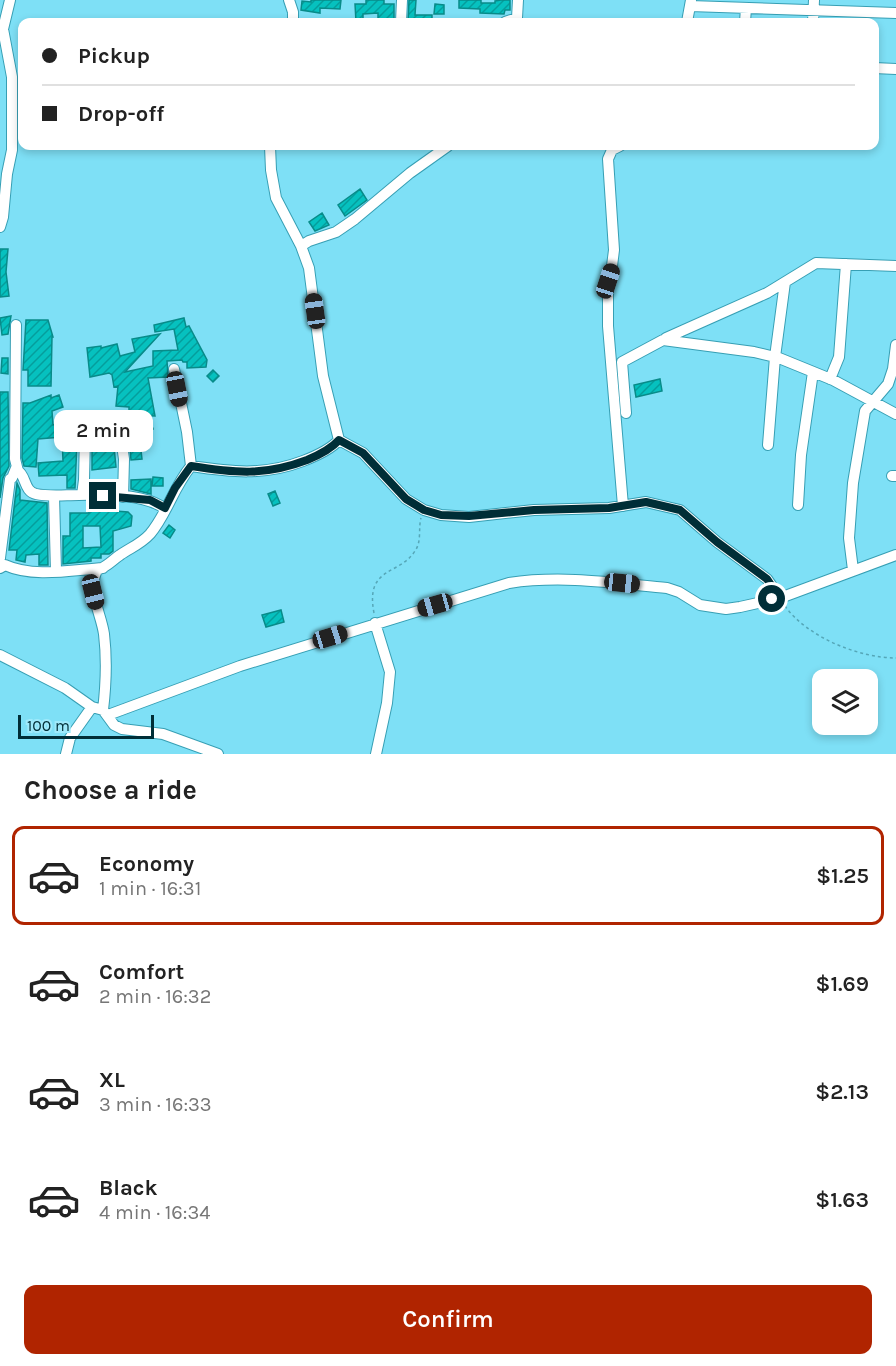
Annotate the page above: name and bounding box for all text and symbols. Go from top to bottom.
text: Pickup [78,43,150,69]
text: Drop-off [78,101,164,127]
car [594,261,622,301]
car [304,292,326,330]
car [165,370,189,408]
callout: 2 min [54,409,152,451]
text: 2 min [76,419,131,442]
route end [89,482,116,509]
car [80,572,106,612]
car [603,572,641,594]
route start [758,585,785,612]
car [415,591,455,619]
car [310,623,350,651]
map controls [812,669,878,735]
button: layers [812,669,878,735]
scale bar [18,712,154,740]
text: 100 m [27,716,70,735]
text: Choose a ride [24,774,197,806]
icon: car [27,849,81,903]
text: Economy [99,851,194,877]
text: $1.25 [816,863,869,889]
text: 1 min · 16:31 [99,877,201,900]
icon: car [27,957,81,1011]
text: Comfort [99,959,184,985]
text: $1.69 [816,971,869,997]
text: 2 min · 16:32 [99,985,211,1008]
icon: car [27,1065,81,1119]
text: XL [99,1067,125,1093]
text: $2.13 [815,1079,869,1105]
text: 3 min · 16:33 [99,1093,212,1116]
icon: car [27,1173,81,1227]
text: Black [99,1175,158,1201]
text: $1.63 [815,1187,869,1213]
text: 4 min · 16:34 [99,1201,210,1224]
button: Confirm [24,1285,872,1354]

